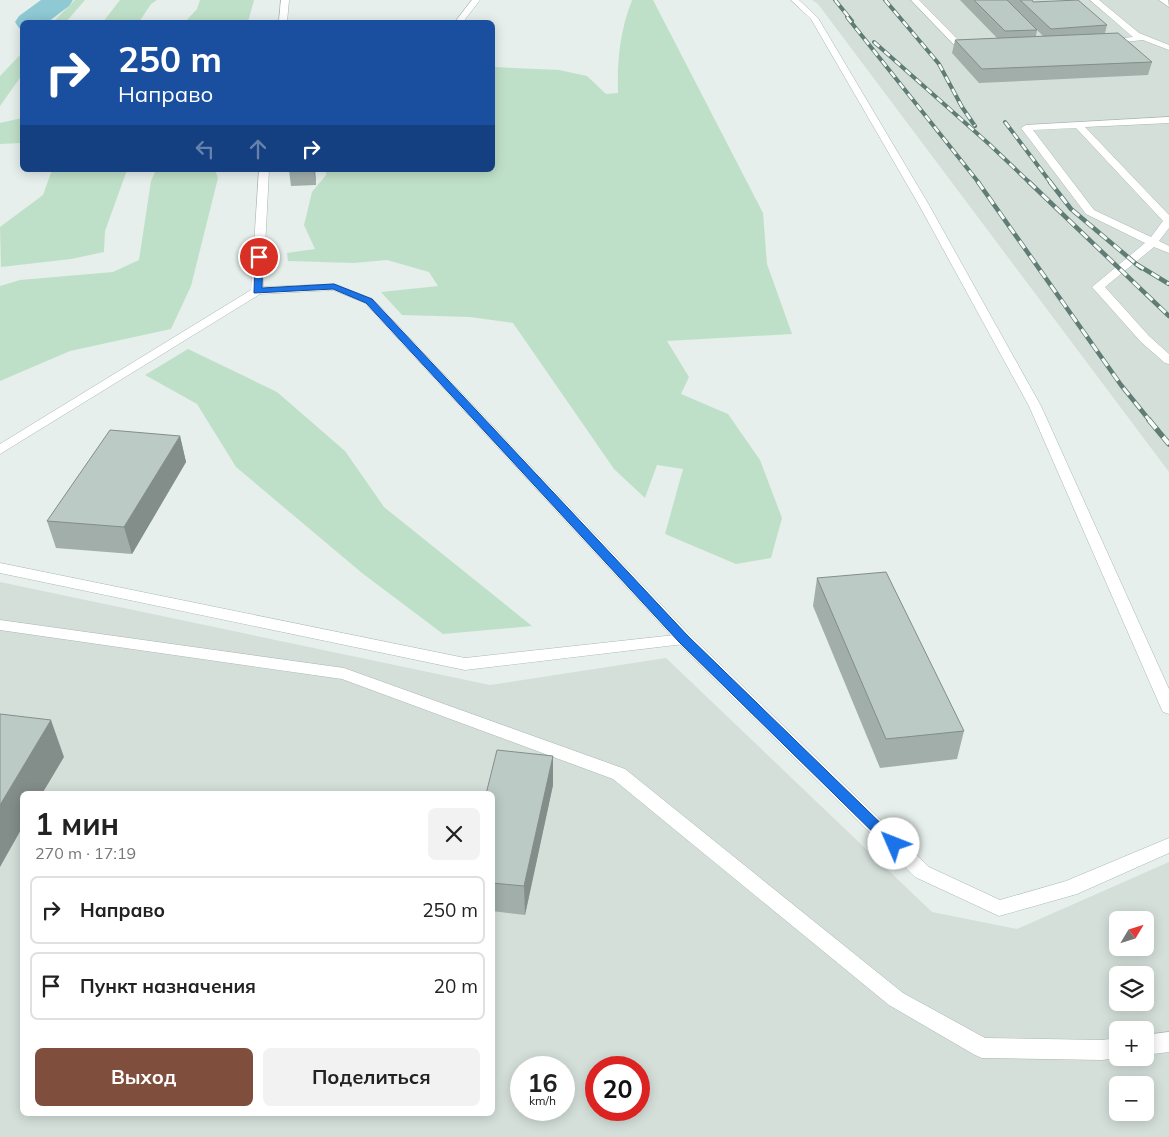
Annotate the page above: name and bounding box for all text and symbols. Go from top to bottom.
text: 250 m [118,37,222,81]
icon: right [35,40,100,105]
text: Направо [118,80,213,108]
icon: left [191,135,219,163]
icon: ahead [244,135,272,163]
icon: right [297,135,325,163]
pin [238,236,280,278]
icon: arrive [245,243,273,271]
text: 1 мин [35,805,119,843]
button: close [428,808,480,860]
position arrow [867,817,919,869]
text: 270 m · 17:19 [35,843,136,863]
icon: right [37,896,65,924]
text: Направо [80,898,165,922]
text: 250 m [422,898,478,922]
north arrow [1109,911,1154,956]
map controls [1109,911,1154,1121]
button: layers [1109,966,1154,1011]
icon: arrive [37,972,65,1000]
text: Пункт назначения [80,974,256,998]
text: 20 m [434,974,478,998]
button: + [1109,1021,1154,1066]
button: Выход [35,1048,253,1106]
button: Поделиться [263,1048,480,1106]
speed limit sign: 20 [585,1056,650,1121]
text: 16 [527,1067,558,1098]
button: − [1109,1076,1154,1121]
text: km/h [529,1093,556,1108]

